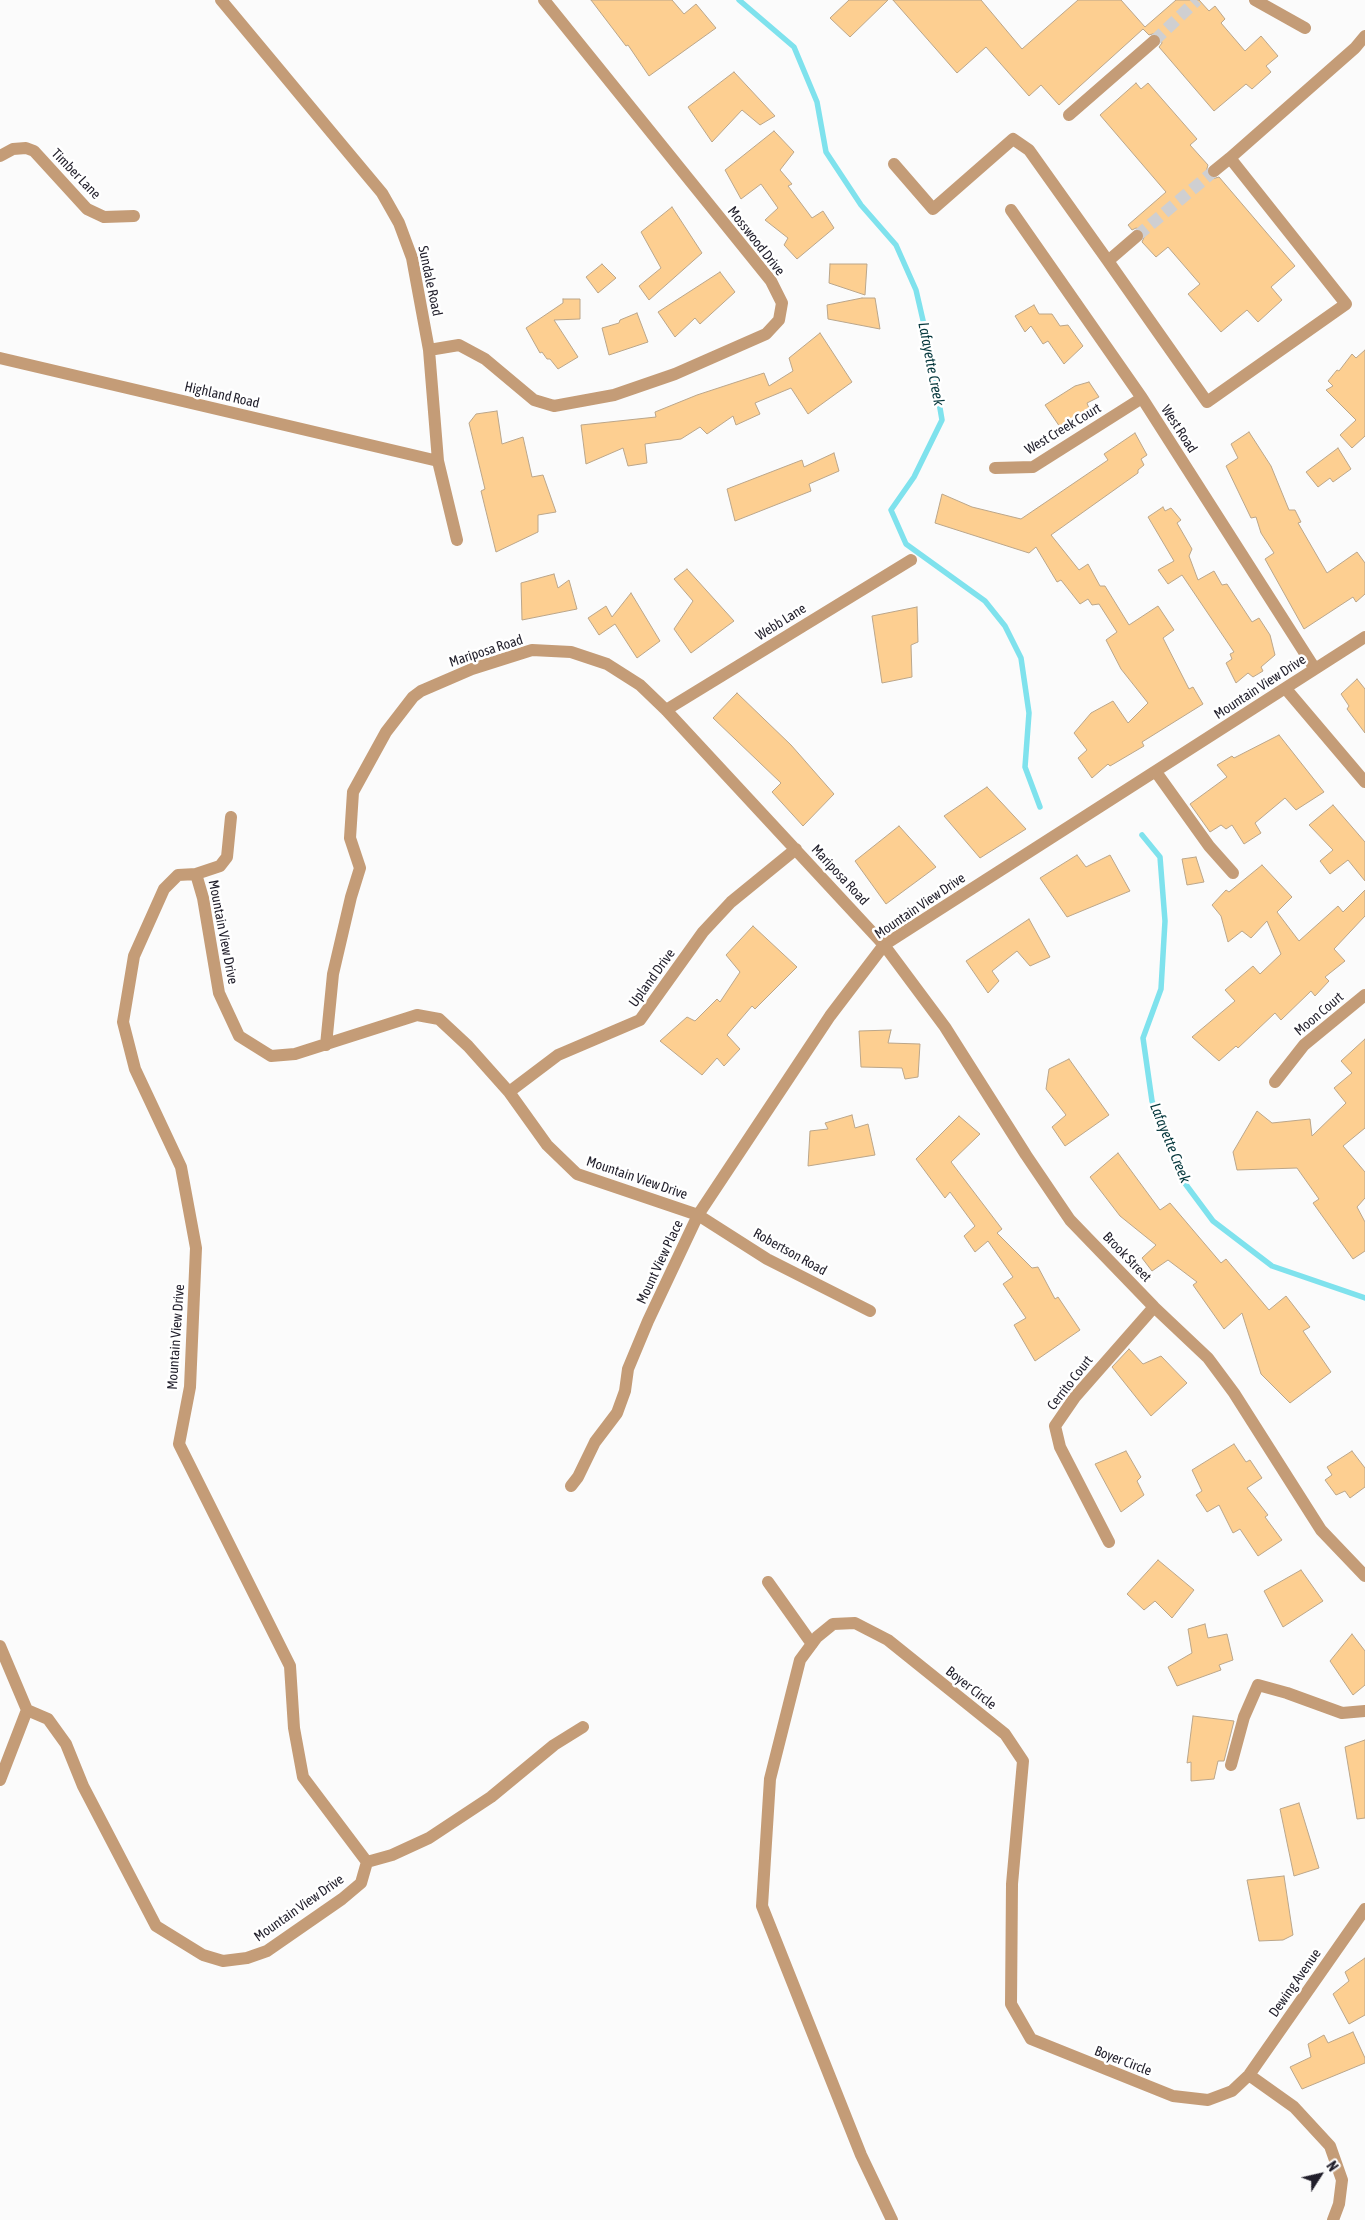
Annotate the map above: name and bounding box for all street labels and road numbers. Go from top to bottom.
street label: Timber Lane [48,145,104,203]
street label: Mosswood Drive [724,203,788,279]
street label: Sundale Road [414,244,446,318]
street label: Highland Road [183,378,261,412]
street label: West Creek Court [1022,400,1104,458]
street label: West Road [1157,402,1201,456]
street label: Webb Lane [753,600,809,644]
street label: Mariposa Road [447,631,525,671]
street label: Mountain View Drive [1211,651,1309,723]
street label: Mariposa Road [808,841,872,909]
street label: Mountain View Drive [871,869,969,943]
street label: Mountain View Drive [205,879,241,985]
street label: Upland Drive [625,946,679,1010]
street label: Moon Court [1291,989,1347,1039]
street label: Mountain View Drive [584,1153,690,1203]
street label: Mount View Place [633,1217,687,1307]
street label: Robertson Road [750,1225,830,1279]
street label: Brook Street [1099,1229,1155,1285]
street label: Mountain View Drive [164,1284,188,1390]
street label: Cerrito Court [1044,1353,1096,1413]
street label: Boyer Circle [942,1663,1000,1713]
street label: Mountain View Drive [251,1871,347,1945]
street label: Dewing Avenue [1265,1946,1325,2020]
street label: Boyer Circle [1092,2042,1154,2080]

